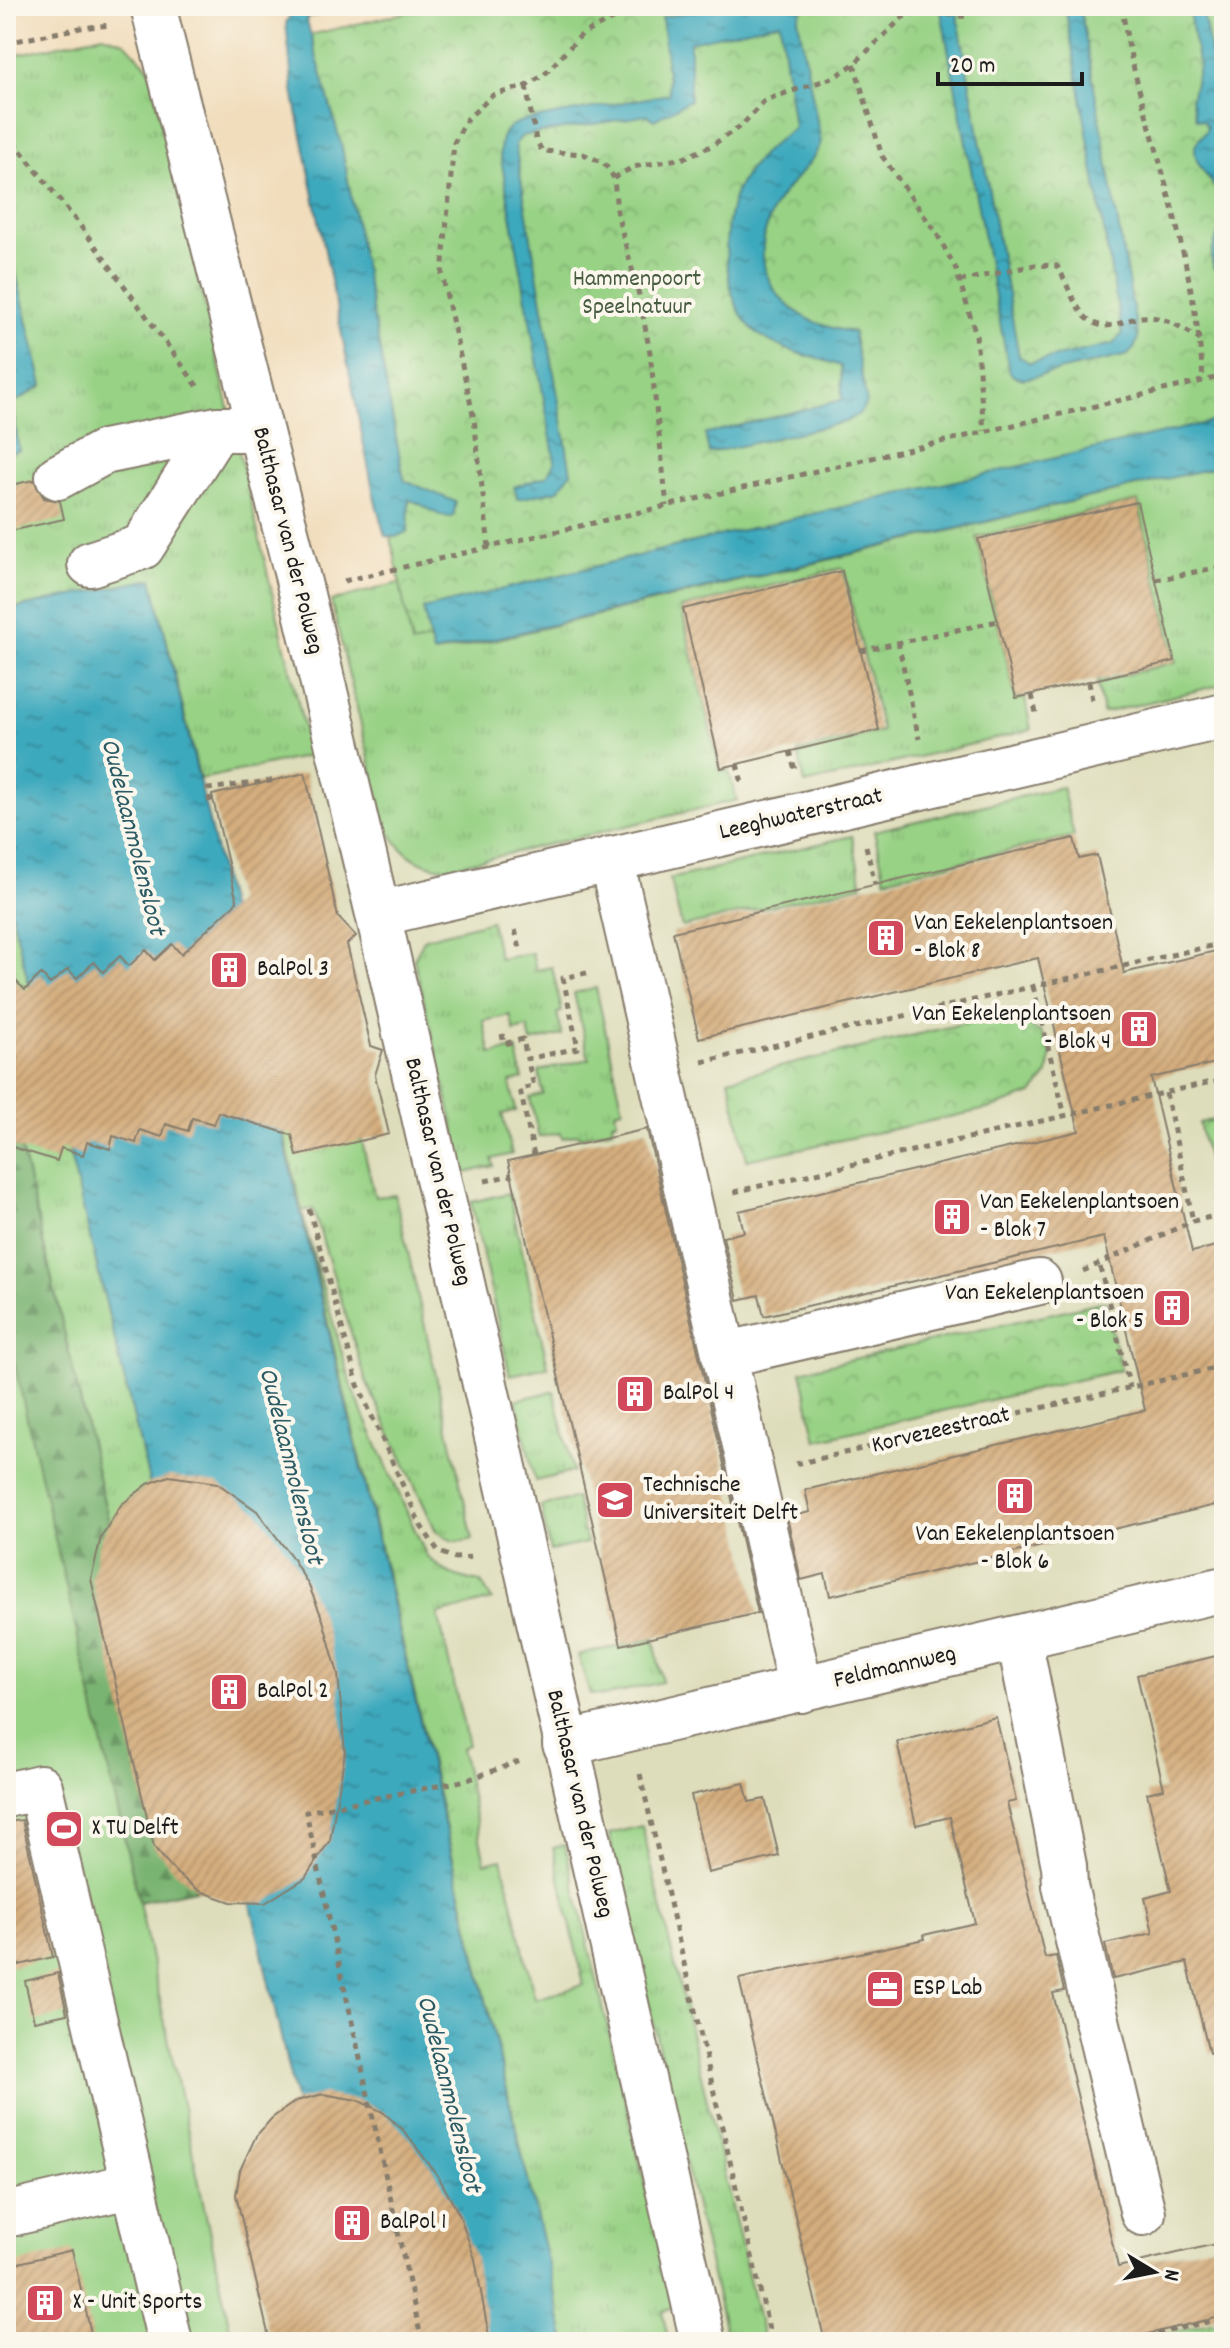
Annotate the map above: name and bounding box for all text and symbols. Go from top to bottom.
scale bar [938,36,1082,86]
text: 20 m [950,50,996,84]
park label: Hammenpoort Speelnatuur [573,263,701,325]
street label: Balthasar van der Polweg [242,424,332,658]
water label: Oudelaanmolensloot [90,735,175,941]
street label: Leeghwaterstraat [716,780,886,850]
place label: Van Eekelenplantsoen - Blok 8 [914,907,1113,969]
building icon: Van Eekelenplantsoen - Blok 8 [865,917,907,959]
building icon: BalPol 3 [208,949,250,991]
place label: BalPol 3 [257,953,329,987]
place label: Van Eekelenplantsoen - Blok 4 [912,998,1111,1060]
building icon: Van Eekelenplantsoen - Blok 4 [1118,1008,1160,1050]
street label: Balthasar van der Polweg [394,1055,480,1289]
place label: Van Eekelenplantsoen - Blok 7 [980,1186,1179,1248]
building icon: Van Eekelenplantsoen - Blok 7 [931,1196,973,1238]
place label: Van Eekelenplantsoen - Blok 5 [945,1277,1144,1339]
building icon: Van Eekelenplantsoen - Blok 5 [1151,1287,1193,1329]
water label: Oudelaanmolensloot [248,1364,333,1570]
building icon: BalPol 4 [614,1373,656,1415]
place label: BalPol 4 [663,1377,734,1411]
street label: Korvezeestraat [869,1399,1014,1463]
place label: Technische Universiteit Delft [643,1469,798,1531]
building icon: Van Eekelenplantsoen - Blok 6 [994,1475,1036,1517]
school or university icon: Technische Universiteit Delft [594,1479,636,1521]
place label: Van Eekelenplantsoen - Blok 6 [915,1518,1115,1580]
street label: Feldmannweg [830,1637,960,1699]
building icon: BalPol 2 [208,1671,250,1713]
place label: BalPol 2 [257,1675,329,1709]
street label: Balthasar van der Polweg [536,1687,622,1921]
sports icon: X TU Delft [43,1808,85,1850]
place label: X TU Delft [92,1812,179,1846]
office icon: ESP Lab [864,1968,906,2010]
place label: ESP Lab [913,1972,982,2006]
water label: Oudelaanmolensloot [406,1992,491,2198]
building icon: BalPol 1 [331,2202,373,2244]
place label: BalPol 1 [380,2206,446,2240]
north arrow [1114,2232,1194,2312]
text: N [1154,2267,1186,2283]
building icon: X - Unit Sports [24,2282,66,2324]
place label: X - Unit Sports [73,2286,202,2320]

